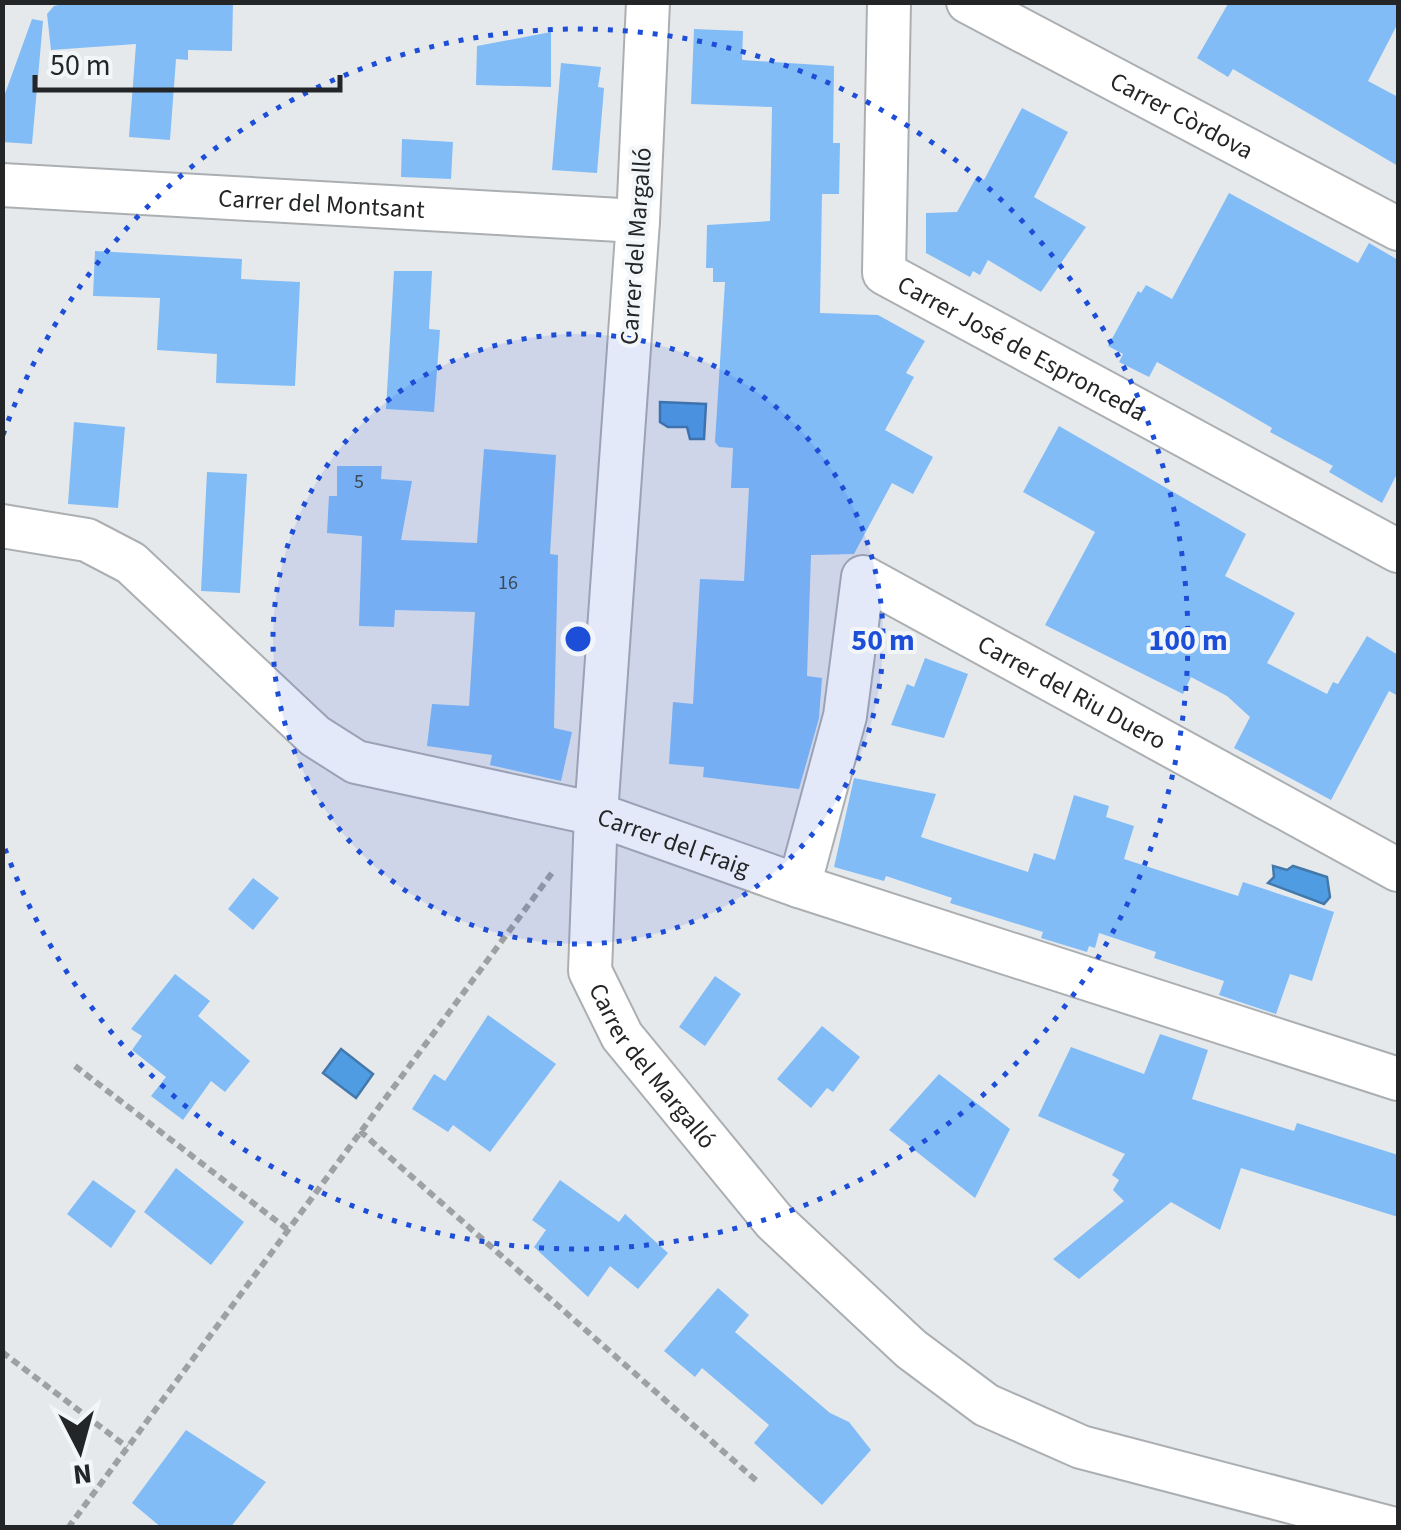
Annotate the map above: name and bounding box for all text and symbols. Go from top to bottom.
scale bar [35,30,340,92]
text: 50 m [50,44,111,87]
street label: Carrer Còrdova [1103,63,1260,169]
street label: Carrer del Margalló [611,146,661,346]
street label: Carrer del Montsant [217,180,426,228]
street label: Carrer José de Espronceda [891,267,1152,430]
house number: 5 [354,468,364,496]
house number: 16 [498,569,518,597]
text: 50 m [851,619,915,662]
text: 100 m [1148,619,1228,662]
centre of rings [560,621,596,657]
street label: Carrer del Riu Duero [971,626,1173,759]
street label: Carrer del Fraig [592,799,755,886]
street label: Carrer del Margalló [580,977,725,1157]
north arrow [30,1400,130,1500]
text: N [71,1453,94,1495]

